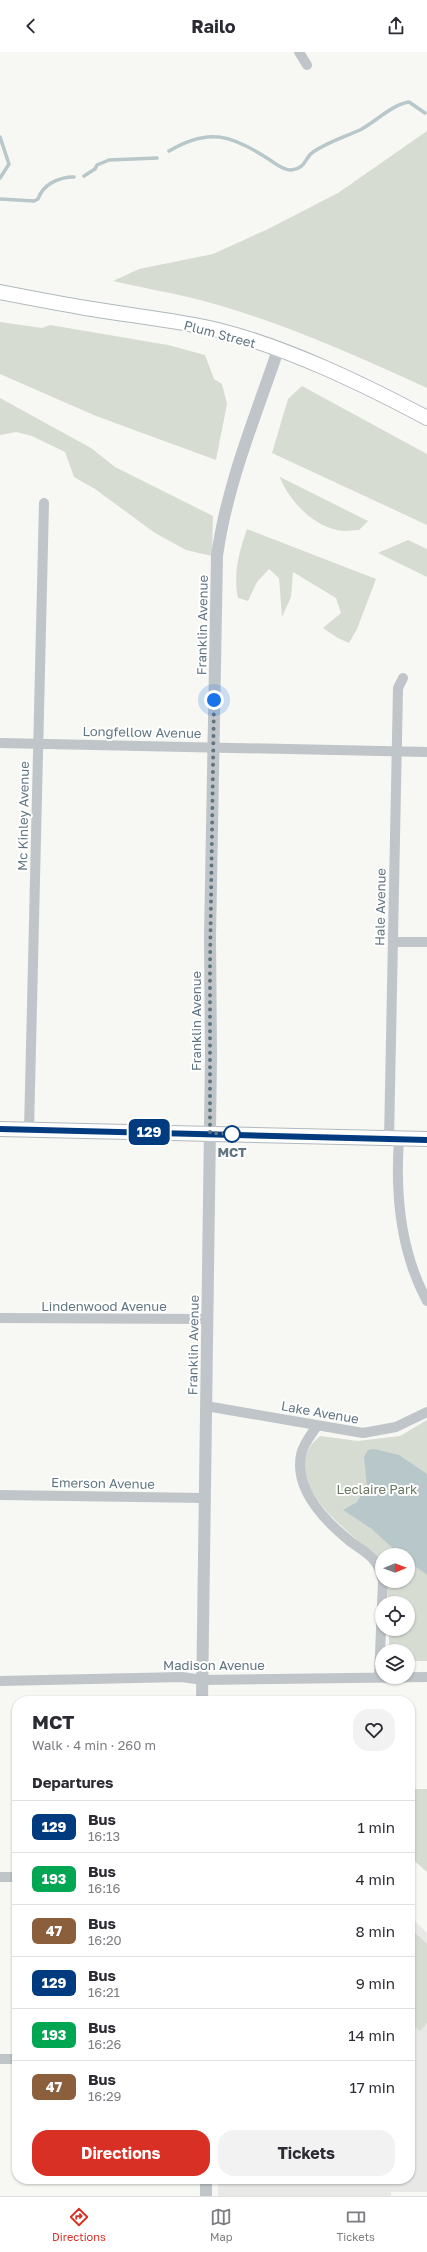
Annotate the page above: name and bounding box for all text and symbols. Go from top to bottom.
icon: back [20,15,42,37]
text: Railo [191,15,236,37]
icon: share [385,15,407,37]
street label: Plum Street [182,317,258,351]
street label: Franklin Avenue [193,575,211,675]
your location [204,690,224,710]
street label: Longfellow Avenue [82,723,202,741]
street label: Mc Kinley Avenue [14,761,32,871]
street label: Hale Avenue [371,868,389,946]
street label: Franklin Avenue [188,971,204,1071]
line badge: 129 [126,1119,172,1145]
text: 129 [137,1123,161,1140]
marker: MCT [223,1125,241,1143]
place label: MCT [217,1144,247,1160]
street label: Franklin Avenue [184,1295,202,1395]
street label: Lindenwood Avenue [41,1298,167,1314]
street label: Lake Avenue [280,1397,360,1427]
street label: Emerson Avenue [51,1474,155,1492]
park label: Leclaire Park [337,1481,418,1497]
north arrow [375,1548,415,1588]
map controls [375,1548,415,1684]
button: locate [375,1596,415,1636]
button: layers [375,1644,415,1684]
street label: Madison Avenue [163,1657,265,1673]
button: heart [353,1709,395,1751]
text: MCT [32,1710,74,1733]
text: Walk · 4 min · 260 m [32,1737,156,1753]
text: Departures [32,1773,113,1791]
text: Bus [88,1810,116,1828]
text: 129 [42,1818,66,1835]
text: 1 min [357,1818,395,1836]
text: 16:13 [88,1828,120,1844]
text: Bus [88,1862,116,1880]
text: 193 [42,1870,66,1887]
text: 4 min [356,1870,395,1888]
text: 16:16 [88,1880,120,1896]
text: Bus [88,1914,116,1932]
text: 47 [46,1922,62,1939]
text: 8 min [356,1922,395,1940]
text: 16:20 [88,1932,122,1948]
text: Bus [88,1966,116,1984]
text: 129 [42,1974,66,1991]
text: 9 min [356,1974,395,1992]
text: 16:21 [88,1984,120,2000]
text: Bus [88,2018,116,2036]
text: 193 [42,2026,66,2043]
text: 14 min [348,2026,395,2044]
text: 16:26 [88,2036,121,2052]
text: Bus [88,2070,116,2088]
text: 47 [46,2078,62,2095]
text: 17 min [350,2078,395,2096]
text: 16:29 [88,2088,121,2104]
button: Directions [32,2130,210,2176]
button: Tickets [218,2130,395,2176]
tab: Directions [52,2206,106,2243]
tab: Map [210,2206,232,2243]
tab: Tickets [337,2206,375,2243]

